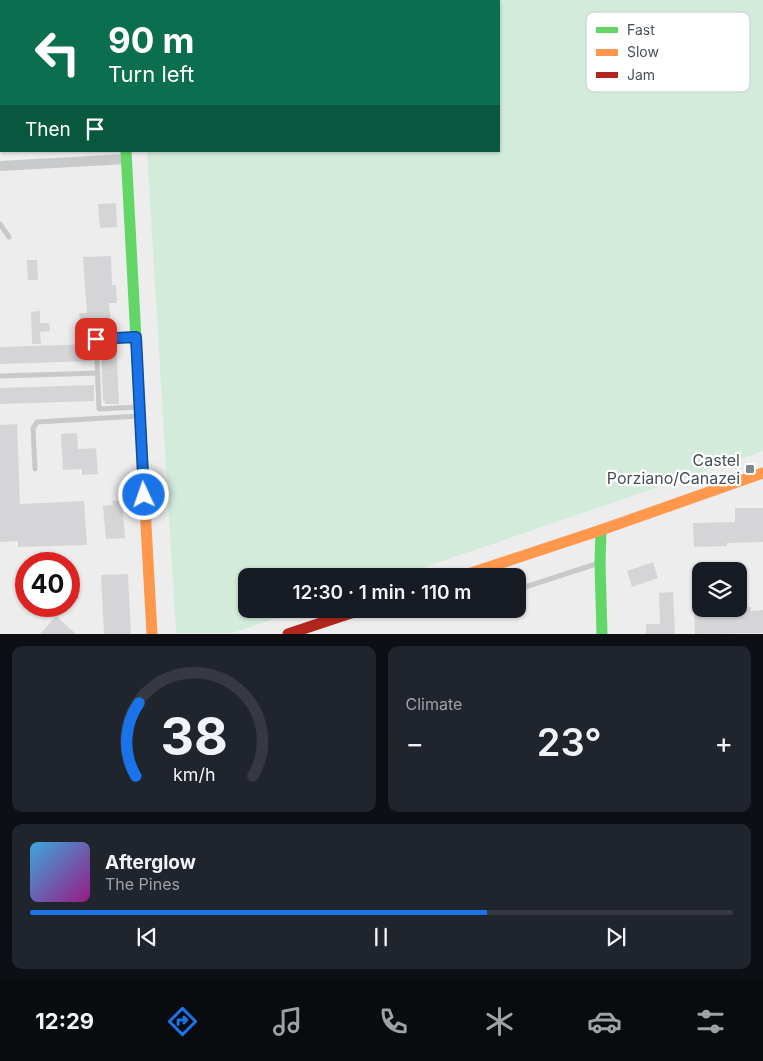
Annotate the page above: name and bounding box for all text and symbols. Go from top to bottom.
legend [586,12,750,92]
text: 90 m [108,19,195,61]
icon: left [25,20,90,85]
text: Fast [627,21,655,38]
text: Slow [627,43,659,60]
text: Turn left [108,61,194,87]
text: Jam [627,66,655,83]
icon: arrive [81,115,109,143]
text: Then [25,118,71,141]
pin [75,318,117,360]
icon: arrive [82,325,110,353]
place label: Castel Porziano/Canazei [607,450,740,488]
marker: Castel Porziano/Canazei [744,463,756,475]
position arrow [117,468,169,520]
speed limit sign: 40 [15,552,80,617]
map controls [692,562,747,617]
button: layers [692,562,747,617]
text: 12:30 · 1 min · 110 m [293,581,471,604]
text: Climate [406,694,462,714]
text: 38 [160,705,227,768]
text: 23° [537,719,602,765]
text: − [406,726,424,760]
text: + [714,726,733,760]
text: km/h [173,764,215,785]
text: Afterglow [105,851,196,874]
text: The Pines [105,874,180,894]
icon: previous [133,923,161,951]
icon: pause [367,923,395,951]
icon: next [602,923,630,951]
icon: directions [165,1004,200,1039]
icon: music [270,1004,305,1039]
icon: phone [376,1004,411,1039]
icon: climate [482,1004,517,1039]
icon: car [587,1004,622,1039]
icon: filters [693,1004,728,1039]
text: 12:29 [35,1008,94,1034]

